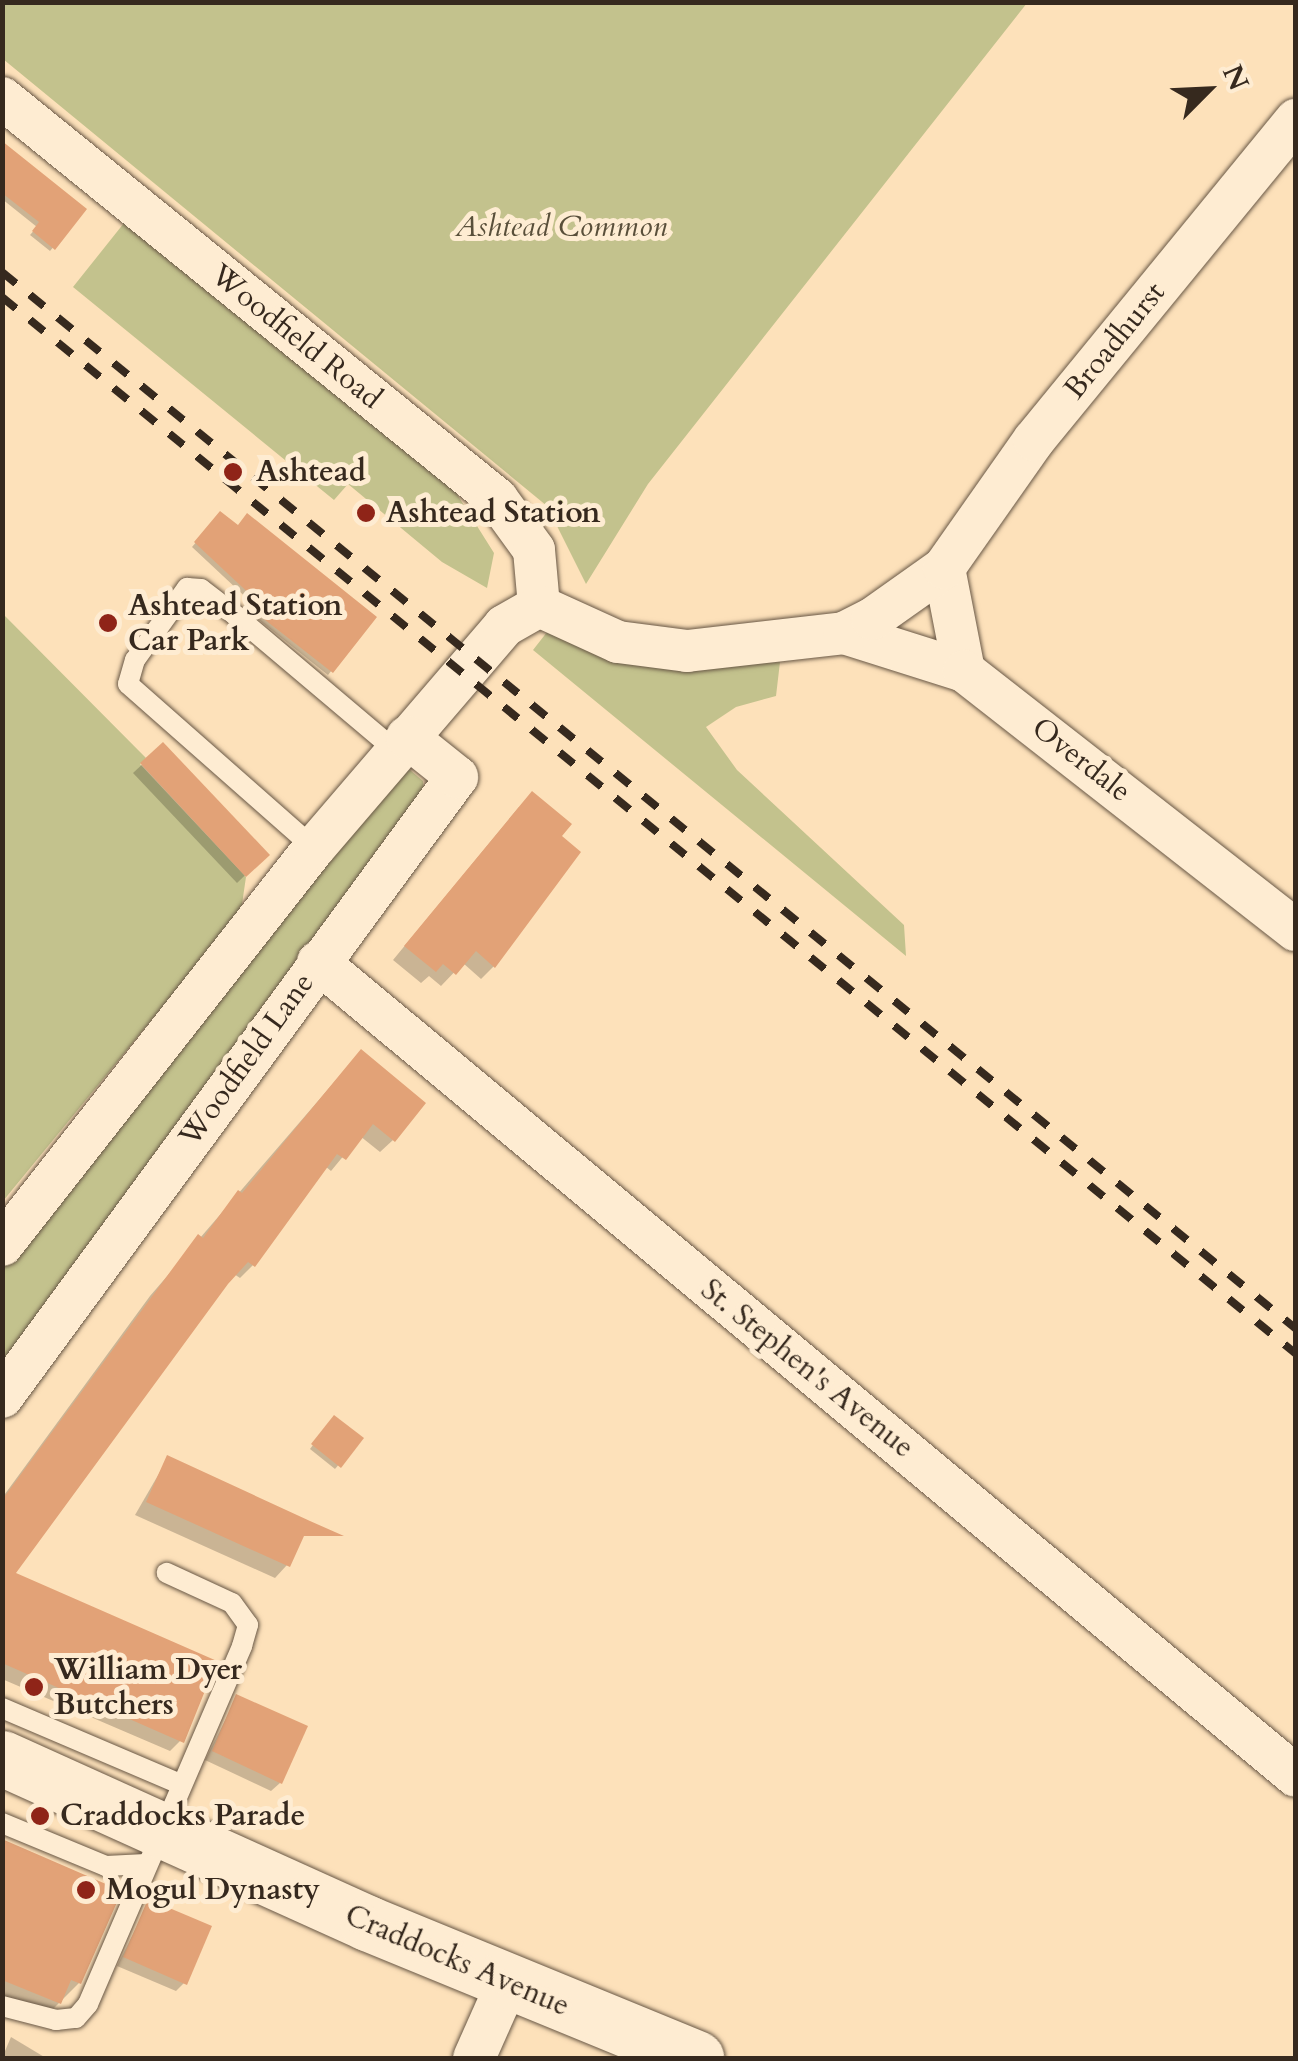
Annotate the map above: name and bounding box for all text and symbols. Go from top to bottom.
north arrow [1158,40,1258,140]
text: N [1213,59,1258,97]
park label: Ashtead Common [455,209,667,245]
street label: Woodfield Road [203,257,389,417]
street label: Broadhurst [1057,275,1173,407]
place label: Ashtead [256,454,366,490]
marker: Ashtead [220,459,246,485]
place label: Ashtead Station [386,495,601,531]
marker: Ashtead Station [355,502,377,524]
place label: Ashtead Station Car Park [128,588,343,658]
marker: Ashtead Station Car Park [97,612,119,634]
street label: Overdale [1024,710,1138,810]
street label: Woodfield Lane [172,966,322,1154]
street label: St. Stephen's Avenue [693,1272,921,1466]
place label: William Dyer Butchers [54,1652,242,1722]
marker: William Dyer Butchers [23,1676,45,1698]
place label: Craddocks Parade [60,1798,305,1834]
marker: Craddocks Parade [29,1805,51,1827]
place label: Mogul Dynasty [106,1872,320,1908]
marker: Mogul Dynasty [75,1879,97,1901]
street label: Craddocks Avenue [339,1898,575,2024]

